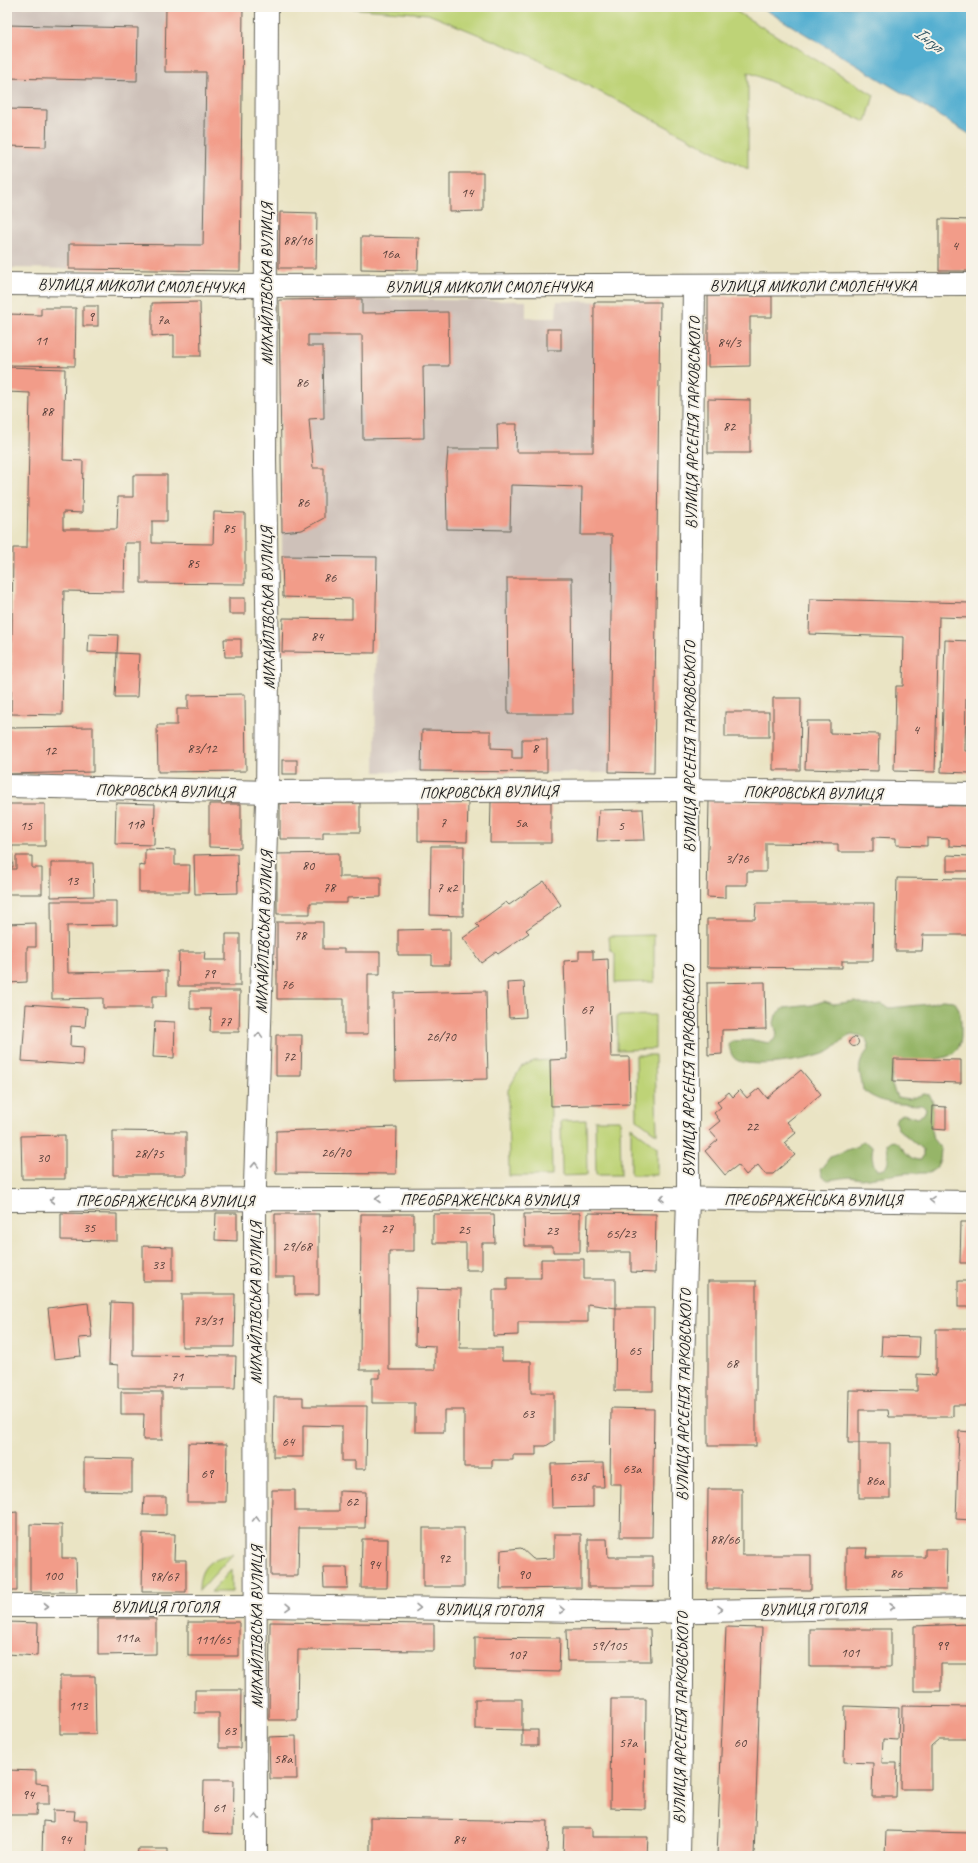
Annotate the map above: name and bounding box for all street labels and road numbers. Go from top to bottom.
street label: МИХАЙЛІВСЬКА ВУЛИЦЯ [257,201,277,365]
street label: ВУЛИЦЯ МИКОЛИ СМОЛЕНЧУКА [38,274,245,298]
street label: ВУЛИЦЯ МИКОЛИ СМОЛЕНЧУКА [710,276,917,296]
street label: ВУЛИЦЯ МИКОЛИ СМОЛЕНЧУКА [386,277,593,297]
street label: ВУЛИЦЯ АРСЕНІЯ ТАРКОВСЬКОГО [681,315,705,529]
street label: МИХАЙЛІВСЬКА ВУЛИЦЯ [257,524,279,689]
street label: ВУЛИЦЯ АРСЕНІЯ ТАРКОВСЬКОГО [680,639,700,853]
street label: ПОКРОВСЬКА ВУЛИЦЯ [96,780,237,802]
street label: ПОКРОВСЬКА ВУЛИЦЯ [420,781,561,803]
street label: ПОКРОВСЬКА ВУЛИЦЯ [744,782,885,804]
street label: МИХАЙЛІВСЬКА ВУЛИЦЯ [251,848,277,1014]
street label: ВУЛИЦЯ АРСЕНІЯ ТАРКОВСЬКОГО [679,963,699,1177]
street label: ПРЕОБРАЖЕНСЬКА ВУЛИЦЯ [400,1190,581,1210]
street label: ПРЕОБРАЖЕНСЬКА ВУЛИЦЯ [724,1190,905,1210]
street label: ПРЕОБРАЖЕНСЬКА ВУЛИЦЯ [76,1191,257,1211]
street label: МИХАЙЛІВСЬКА ВУЛИЦЯ [246,1220,266,1384]
street label: ВУЛИЦЯ АРСЕНІЯ ТАРКОВСЬКОГО [672,1287,696,1501]
street label: МИХАЙЛІВСЬКА ВУЛИЦЯ [247,1544,267,1708]
street label: ВУЛИЦЯ ГОГОЛЯ [112,1597,221,1617]
street label: ВУЛИЦЯ ГОГОЛЯ [760,1598,869,1620]
street label: ВУЛИЦЯ ГОГОЛЯ [436,1599,545,1621]
street label: ВУЛИЦЯ АРСЕНІЯ ТАРКОВСЬКОГО [669,1610,693,1824]

